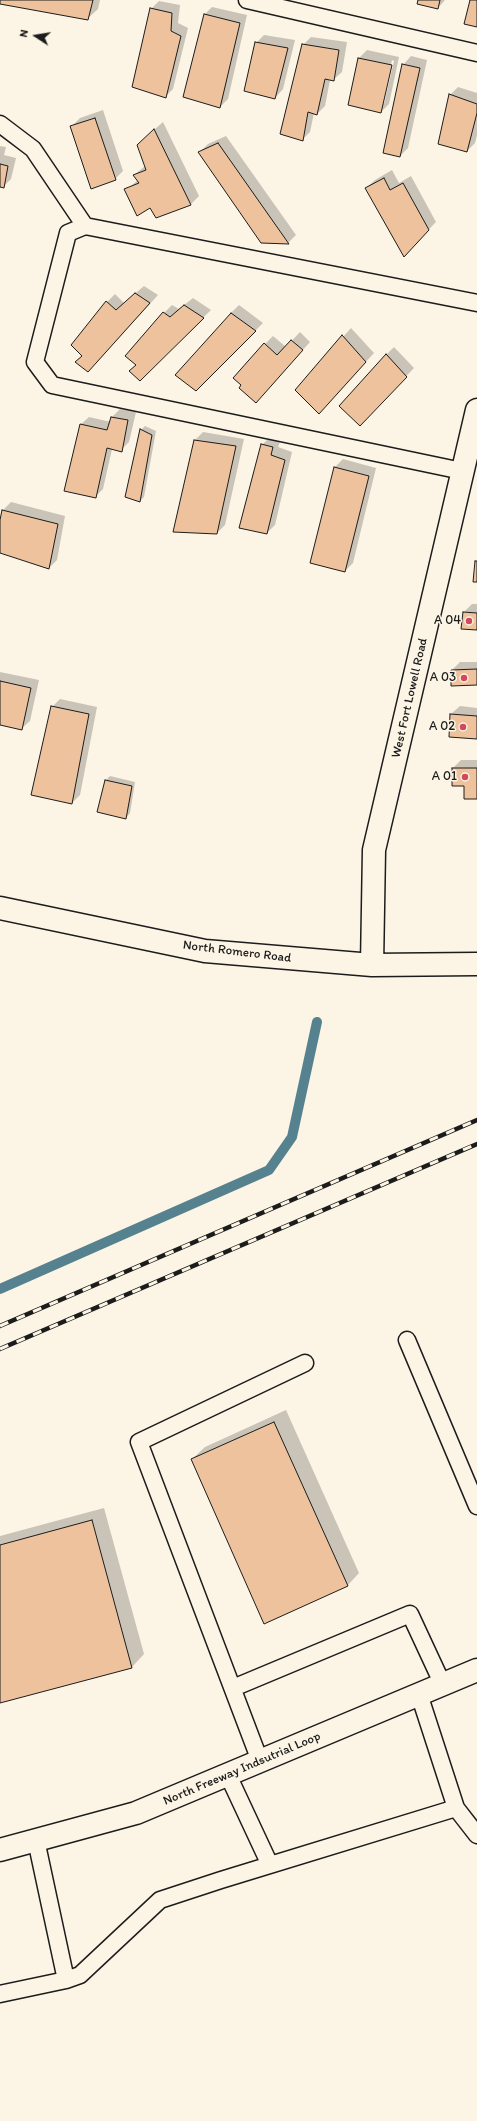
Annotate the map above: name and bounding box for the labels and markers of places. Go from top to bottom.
place label: A 04 [434,613,461,629]
marker: A 04 [464,616,474,626]
place label: A 03 [430,670,456,686]
marker: A 03 [459,673,469,683]
place label: A 02 [429,719,455,735]
marker: A 02 [458,722,468,732]
place label: A 01 [432,769,457,785]
marker: A 01 [460,772,470,782]

